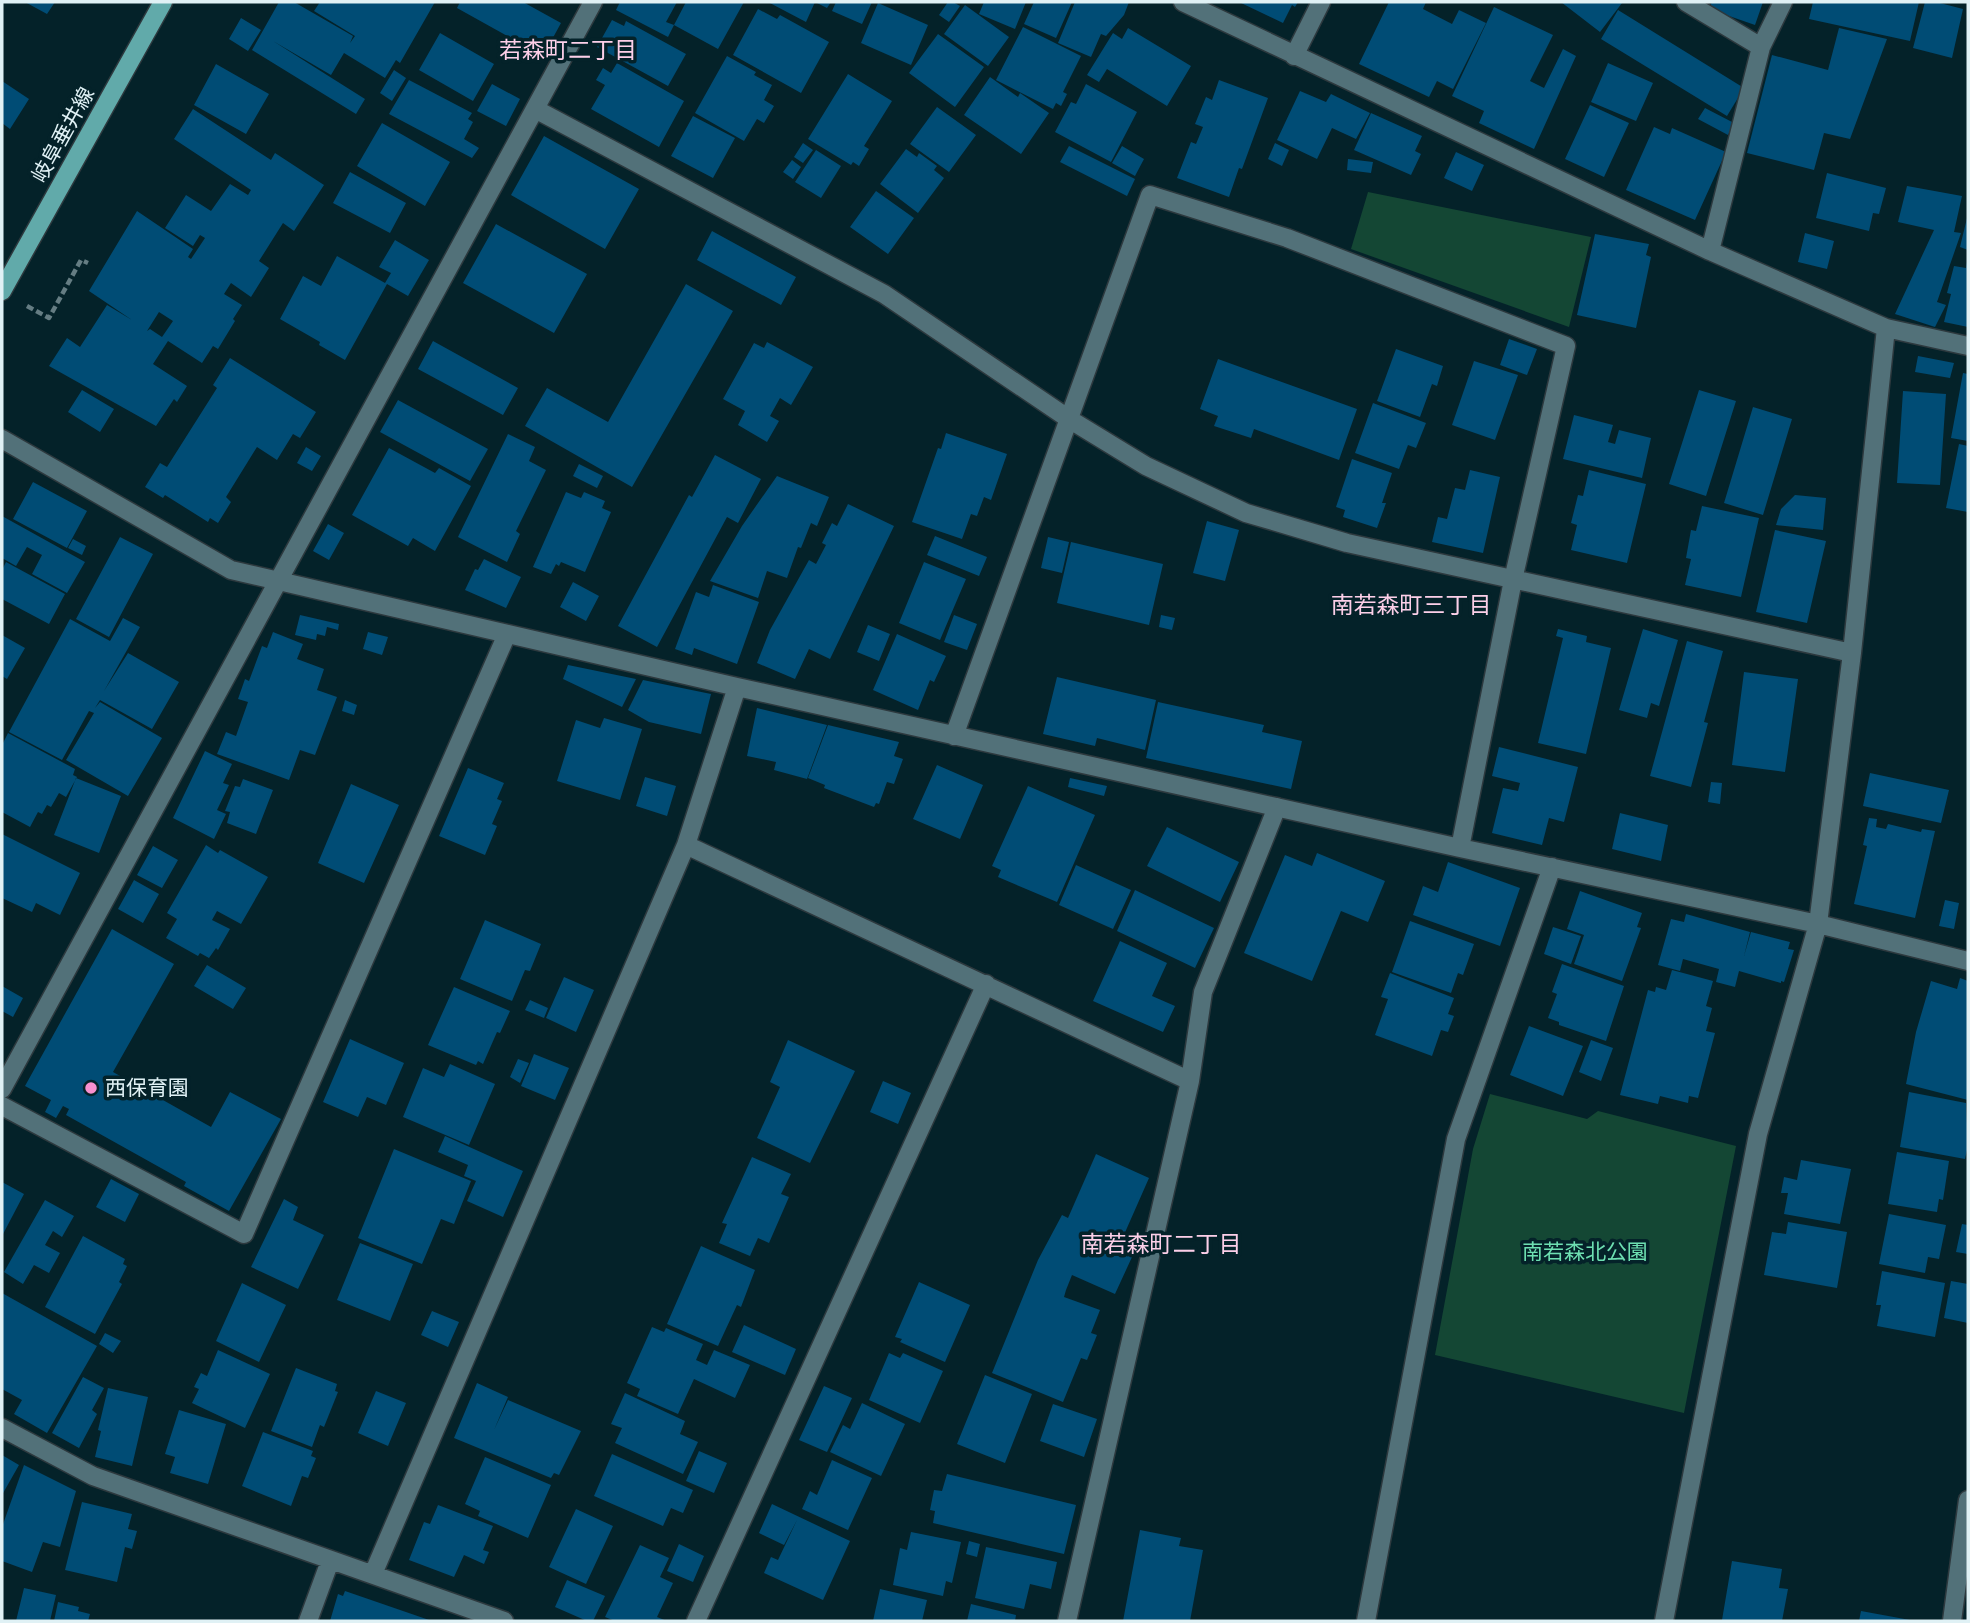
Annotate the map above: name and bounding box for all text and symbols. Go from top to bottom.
district label: 若森町二丁目 [499,35,637,63]
street label: 岐阜垂井線 [25,82,98,186]
district label: 南若森町三丁目 [1331,590,1492,618]
place label: 西保育園 [105,1074,189,1099]
marker: 西保育園 [83,1080,99,1096]
district label: 南若森町二丁目 [1081,1229,1242,1257]
park label: 南若森北公園 [1522,1238,1648,1263]

